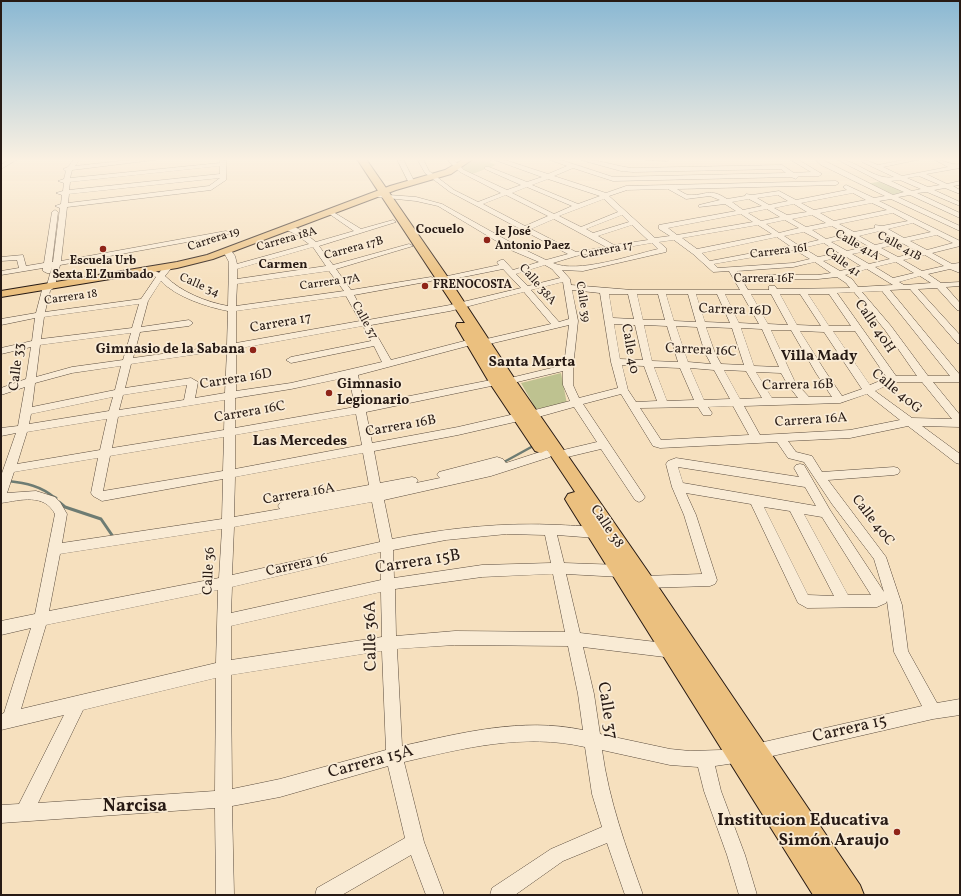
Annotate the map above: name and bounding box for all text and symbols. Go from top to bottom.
district label: Cocuelo [416,223,464,239]
street label: Carrera 19 [186,225,242,255]
street label: Carrera 18A [255,225,319,255]
place label: Ie José Antonio Paez [495,226,570,254]
street label: Calle 41A [832,227,882,265]
street label: Calle 41B [874,229,924,265]
street label: Carrera 17B [323,234,385,264]
marker: Ie José Antonio Paez [482,235,492,245]
street label: Carrera 17 [579,239,635,263]
street label: Carrera 16I [749,241,809,263]
marker: Escuela Urb Sexta El Zumbado [98,244,108,254]
street label: Calle 41 [821,245,863,281]
place label: Escuela Urb Sexta El Zumbado [52,255,154,283]
district label: Carmen [258,258,308,274]
street label: Calle 38A [515,261,559,309]
street label: Calle 34 [177,271,221,301]
street label: Carrera 17A [299,272,361,294]
street label: Carrera 16F [734,273,794,287]
place label: FRENOCOSTA [433,279,512,293]
marker: FRENOCOSTA [420,281,430,291]
street label: Calle 39 [572,281,592,323]
street label: Carrera 18 [43,287,99,309]
street label: Calle 40H [850,297,898,357]
street label: Calle 37 [348,300,380,342]
street label: Carrera 16D [698,301,772,321]
street label: Carrera 17 [249,310,313,338]
street label: Calle 40 [616,323,642,375]
street label: Carrera 16C [665,341,737,361]
street label: Calle 33 [7,342,29,392]
place label: Gimnasio de la Sabana [96,342,245,358]
marker: Gimnasio de la Sabana [248,345,258,355]
district label: Villa Mady [781,348,857,366]
district label: Santa Marta [489,354,575,372]
street label: Carrera 16D [199,366,273,394]
street label: Calle 40G [867,366,925,418]
place label: Gimnasio Legionario [337,377,409,410]
street label: Carrera 16B [762,377,834,395]
marker: Gimnasio Legionario [324,388,334,398]
street label: Carrera 16C [213,398,287,428]
street label: Carrera 16A [774,410,848,432]
street label: Carrera 16B [364,413,438,441]
district label: Las Mercedes [253,433,347,451]
street label: Carrera 16A [262,480,336,510]
street label: Calle 40C [847,492,897,550]
street label: Calle 38 [586,502,626,552]
street label: Calle 36 [200,546,220,596]
street label: Carrera 15B [374,546,462,580]
street label: Carrera 16 [265,551,329,581]
street label: Calle 36A [361,601,383,671]
street label: Calle 37 [591,681,621,741]
street label: Carrera 15 [811,712,889,748]
street label: Carrera 15A [326,742,416,784]
district label: Narcisa [103,797,167,819]
place label: Institucion Educativa Simón Araujo [717,812,889,852]
marker: Institucion Educativa Simón Araujo [892,827,902,837]

